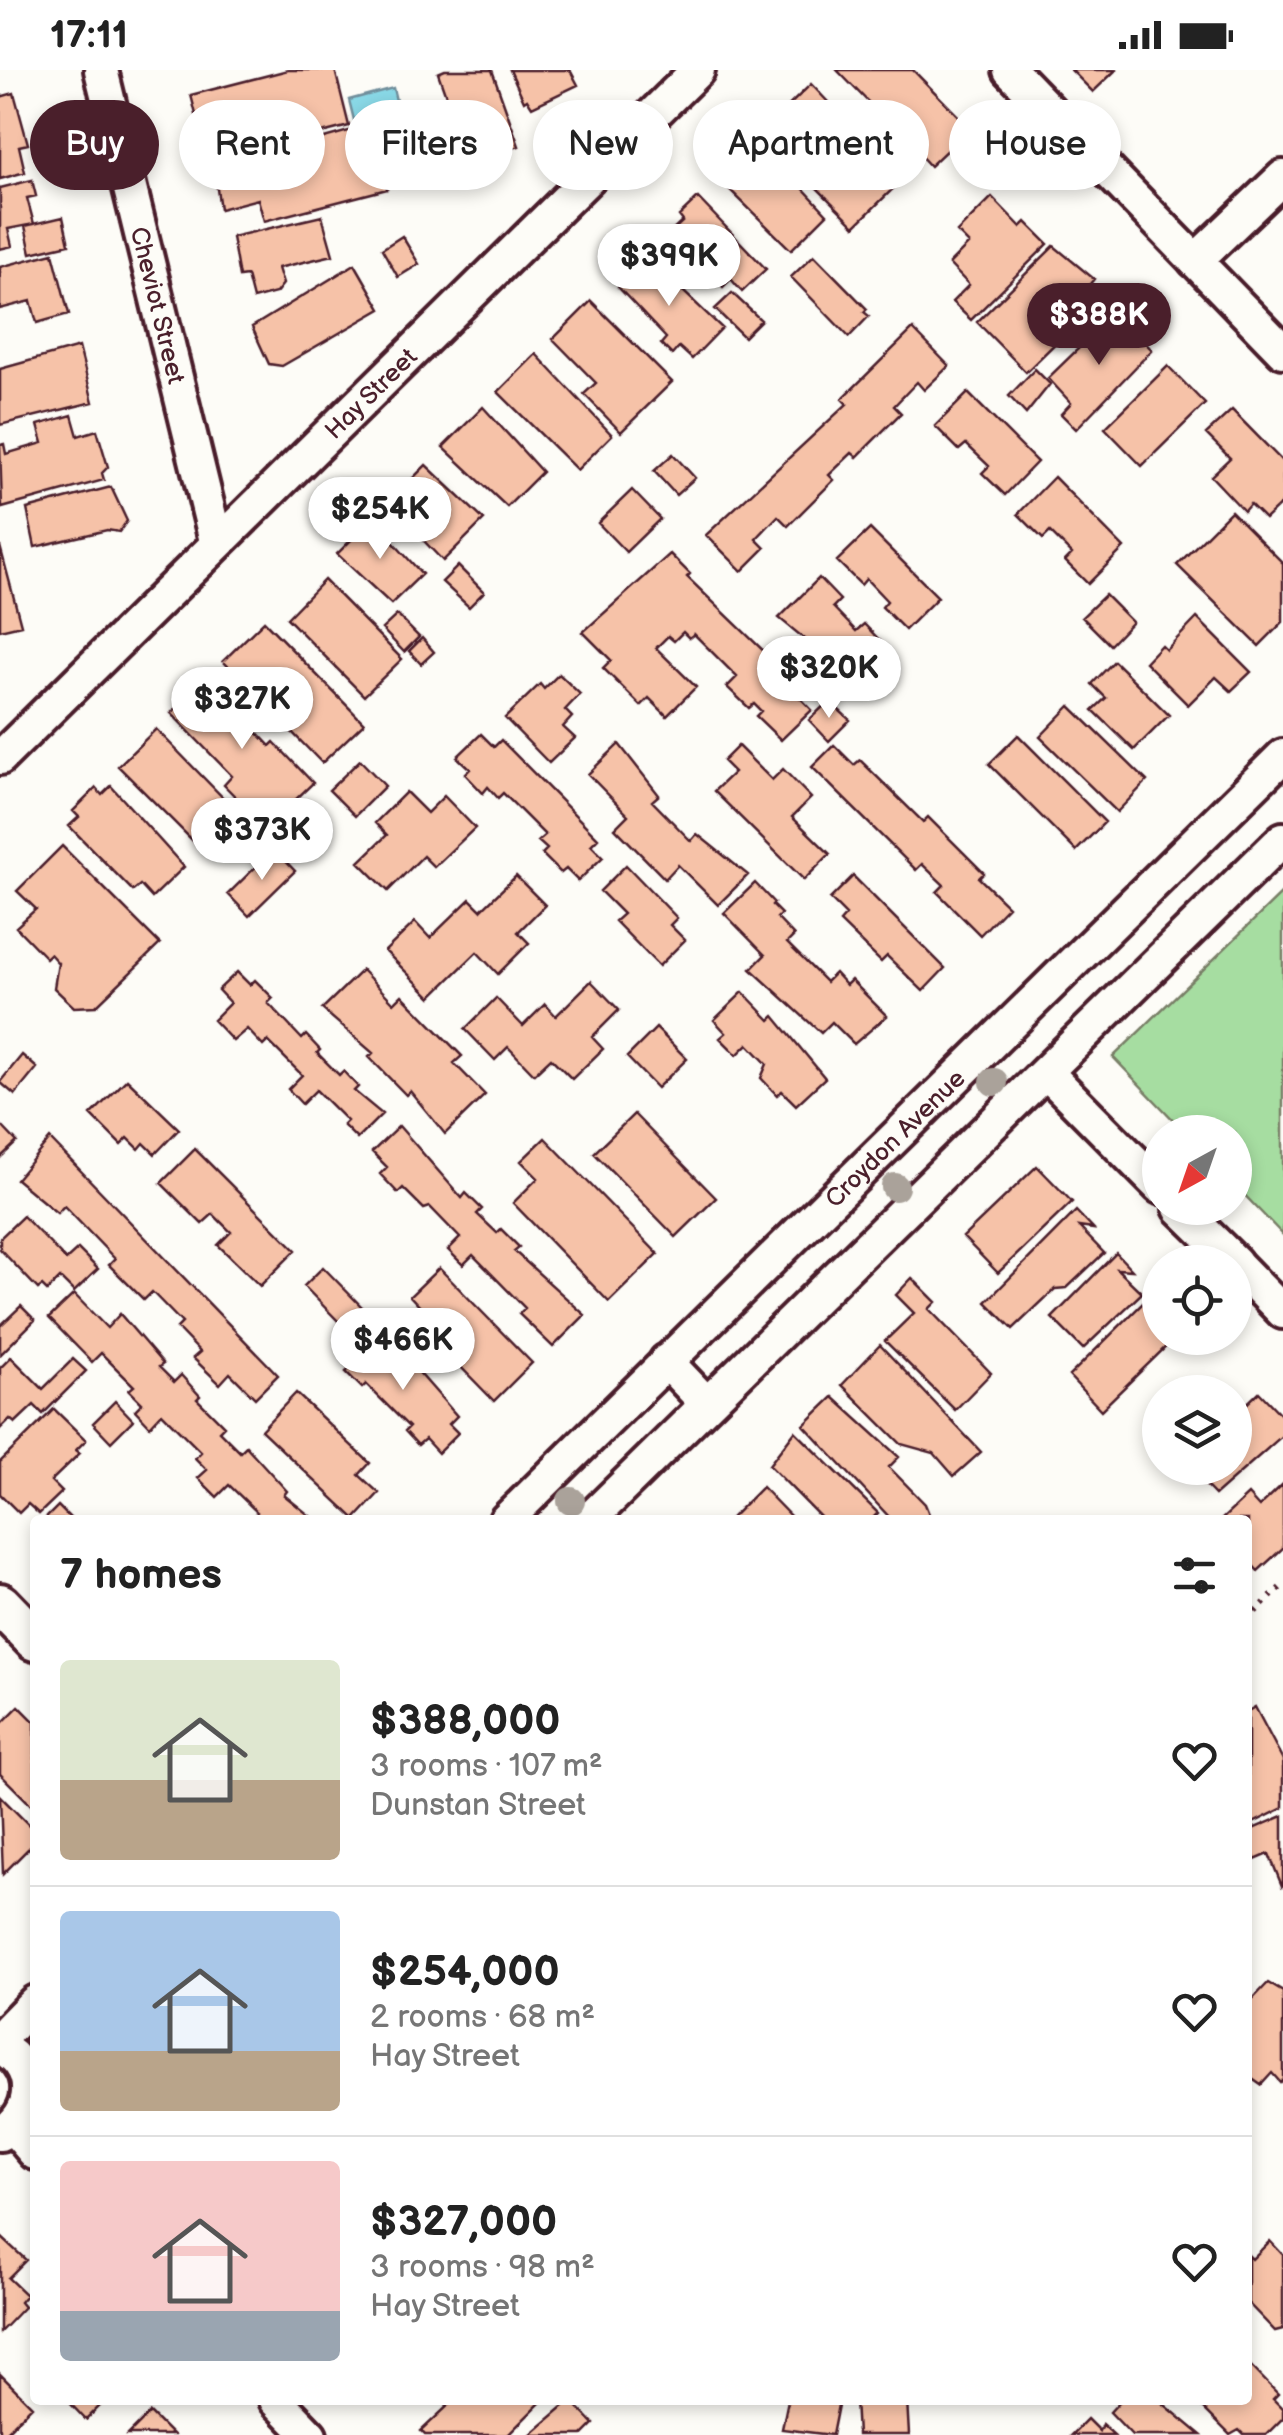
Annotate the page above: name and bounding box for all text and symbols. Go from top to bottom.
text: 17:11 [50,13,128,58]
chip: Buy [30,100,159,190]
chip: Rent [179,100,325,190]
chip: Filters [345,100,513,190]
chip: New [533,100,673,190]
chip: Apartment [693,100,929,190]
chip: House [949,100,1121,190]
street label: Cheviot Street [123,224,191,388]
pin: $399K [599,224,739,309]
text: $399K [619,237,719,276]
pin: $388K [1029,283,1169,368]
text: $388K [1049,296,1149,335]
street label: Hay Street [319,342,424,446]
pin: $254K [310,477,450,562]
text: $254K [330,490,430,529]
pin: $320K [759,636,899,721]
text: $320K [779,649,879,688]
pin: $327K [172,667,312,752]
text: $327K [193,680,291,719]
pin: $373K [192,798,332,883]
text: $373K [213,811,311,850]
street label: Croydon Avenue [819,1063,972,1215]
north arrow [1142,1115,1252,1225]
map controls [1142,1115,1252,1485]
button: locate [1142,1245,1252,1355]
pin: $466K [333,1308,473,1393]
text: $466K [353,1321,453,1360]
button: layers [1142,1375,1252,1485]
icon: filters [1167,1548,1222,1603]
text: 7 homes [60,1550,222,1601]
text: $388,000 [370,1696,561,1747]
icon: home [140,1700,260,1820]
icon: heart [1167,1733,1222,1788]
text: 3 rooms · 107 m² [370,1747,603,1786]
text: Dunstan Street [370,1786,586,1825]
text: $254,000 [370,1947,560,1998]
icon: home [140,1951,260,2071]
icon: heart [1167,1984,1222,2039]
text: 2 rooms · 68 m² [370,1998,595,2037]
text: Hay Street [370,2037,520,2076]
text: $327,000 [370,2197,557,2248]
icon: home [140,2201,260,2321]
icon: heart [1167,2234,1222,2289]
text: 3 rooms · 98 m² [370,2248,595,2287]
text: Hay Street [370,2287,520,2326]

